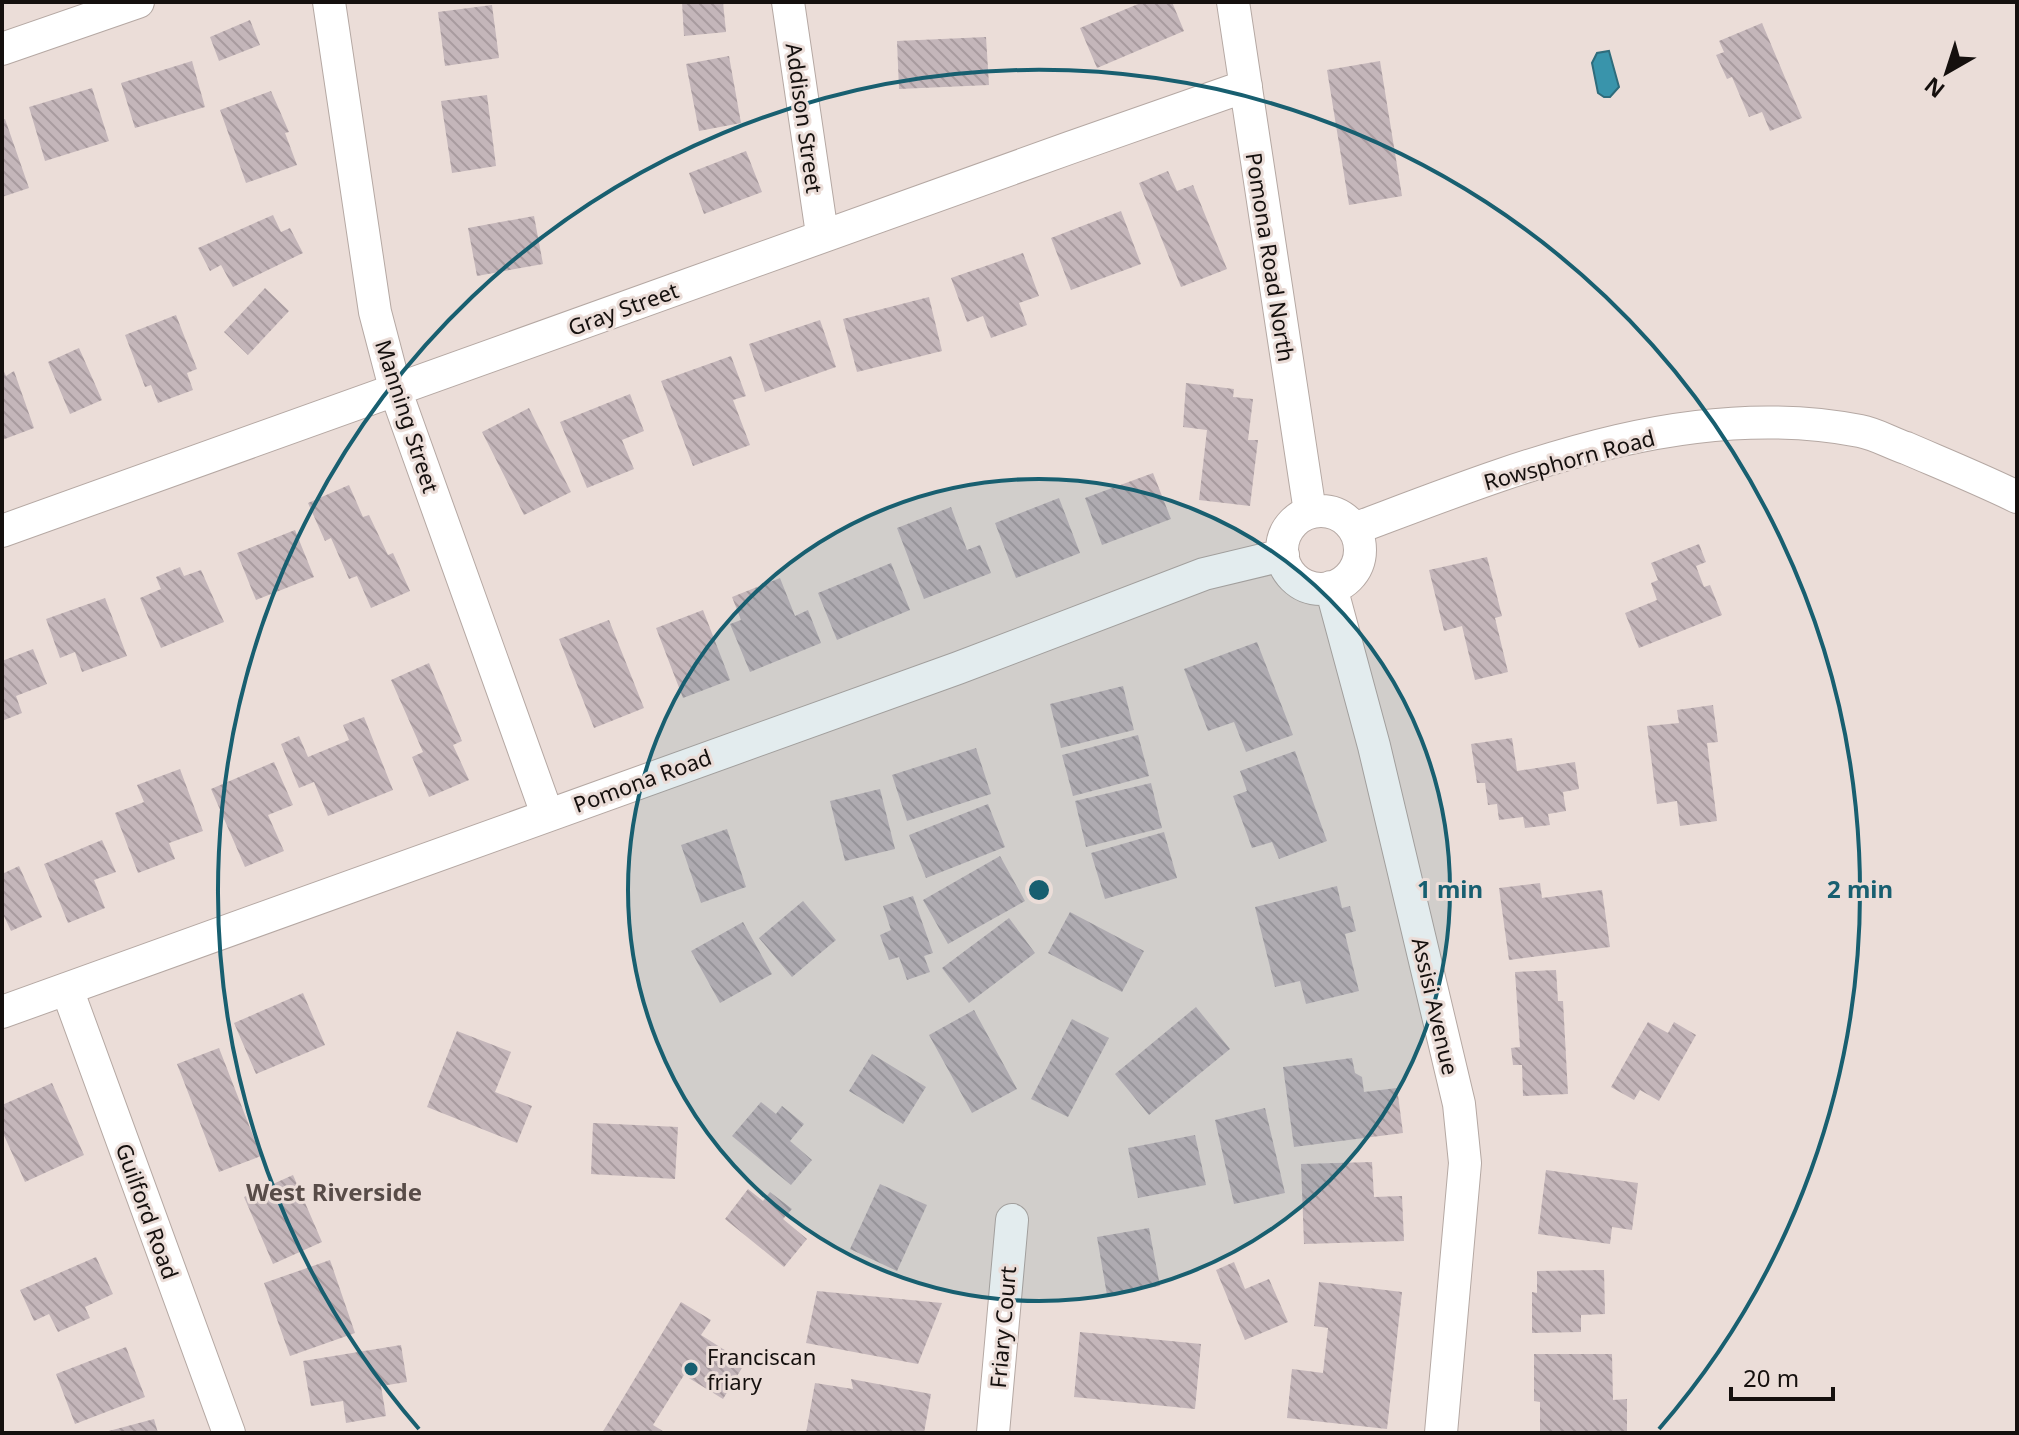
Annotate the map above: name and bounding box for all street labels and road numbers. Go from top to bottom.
street label: Addison Street [780,41,830,195]
street label: Pomona Road North [1240,150,1302,364]
street label: Gray Street [564,274,682,342]
street label: Manning Street [369,336,447,497]
street label: Rowsphorn Road [1480,422,1658,496]
street label: Pomona Road [569,741,715,819]
street label: Assisi Avenue [1406,934,1466,1078]
street label: Guilford Road [110,1139,186,1283]
street label: Friary Court [982,1265,1022,1389]

